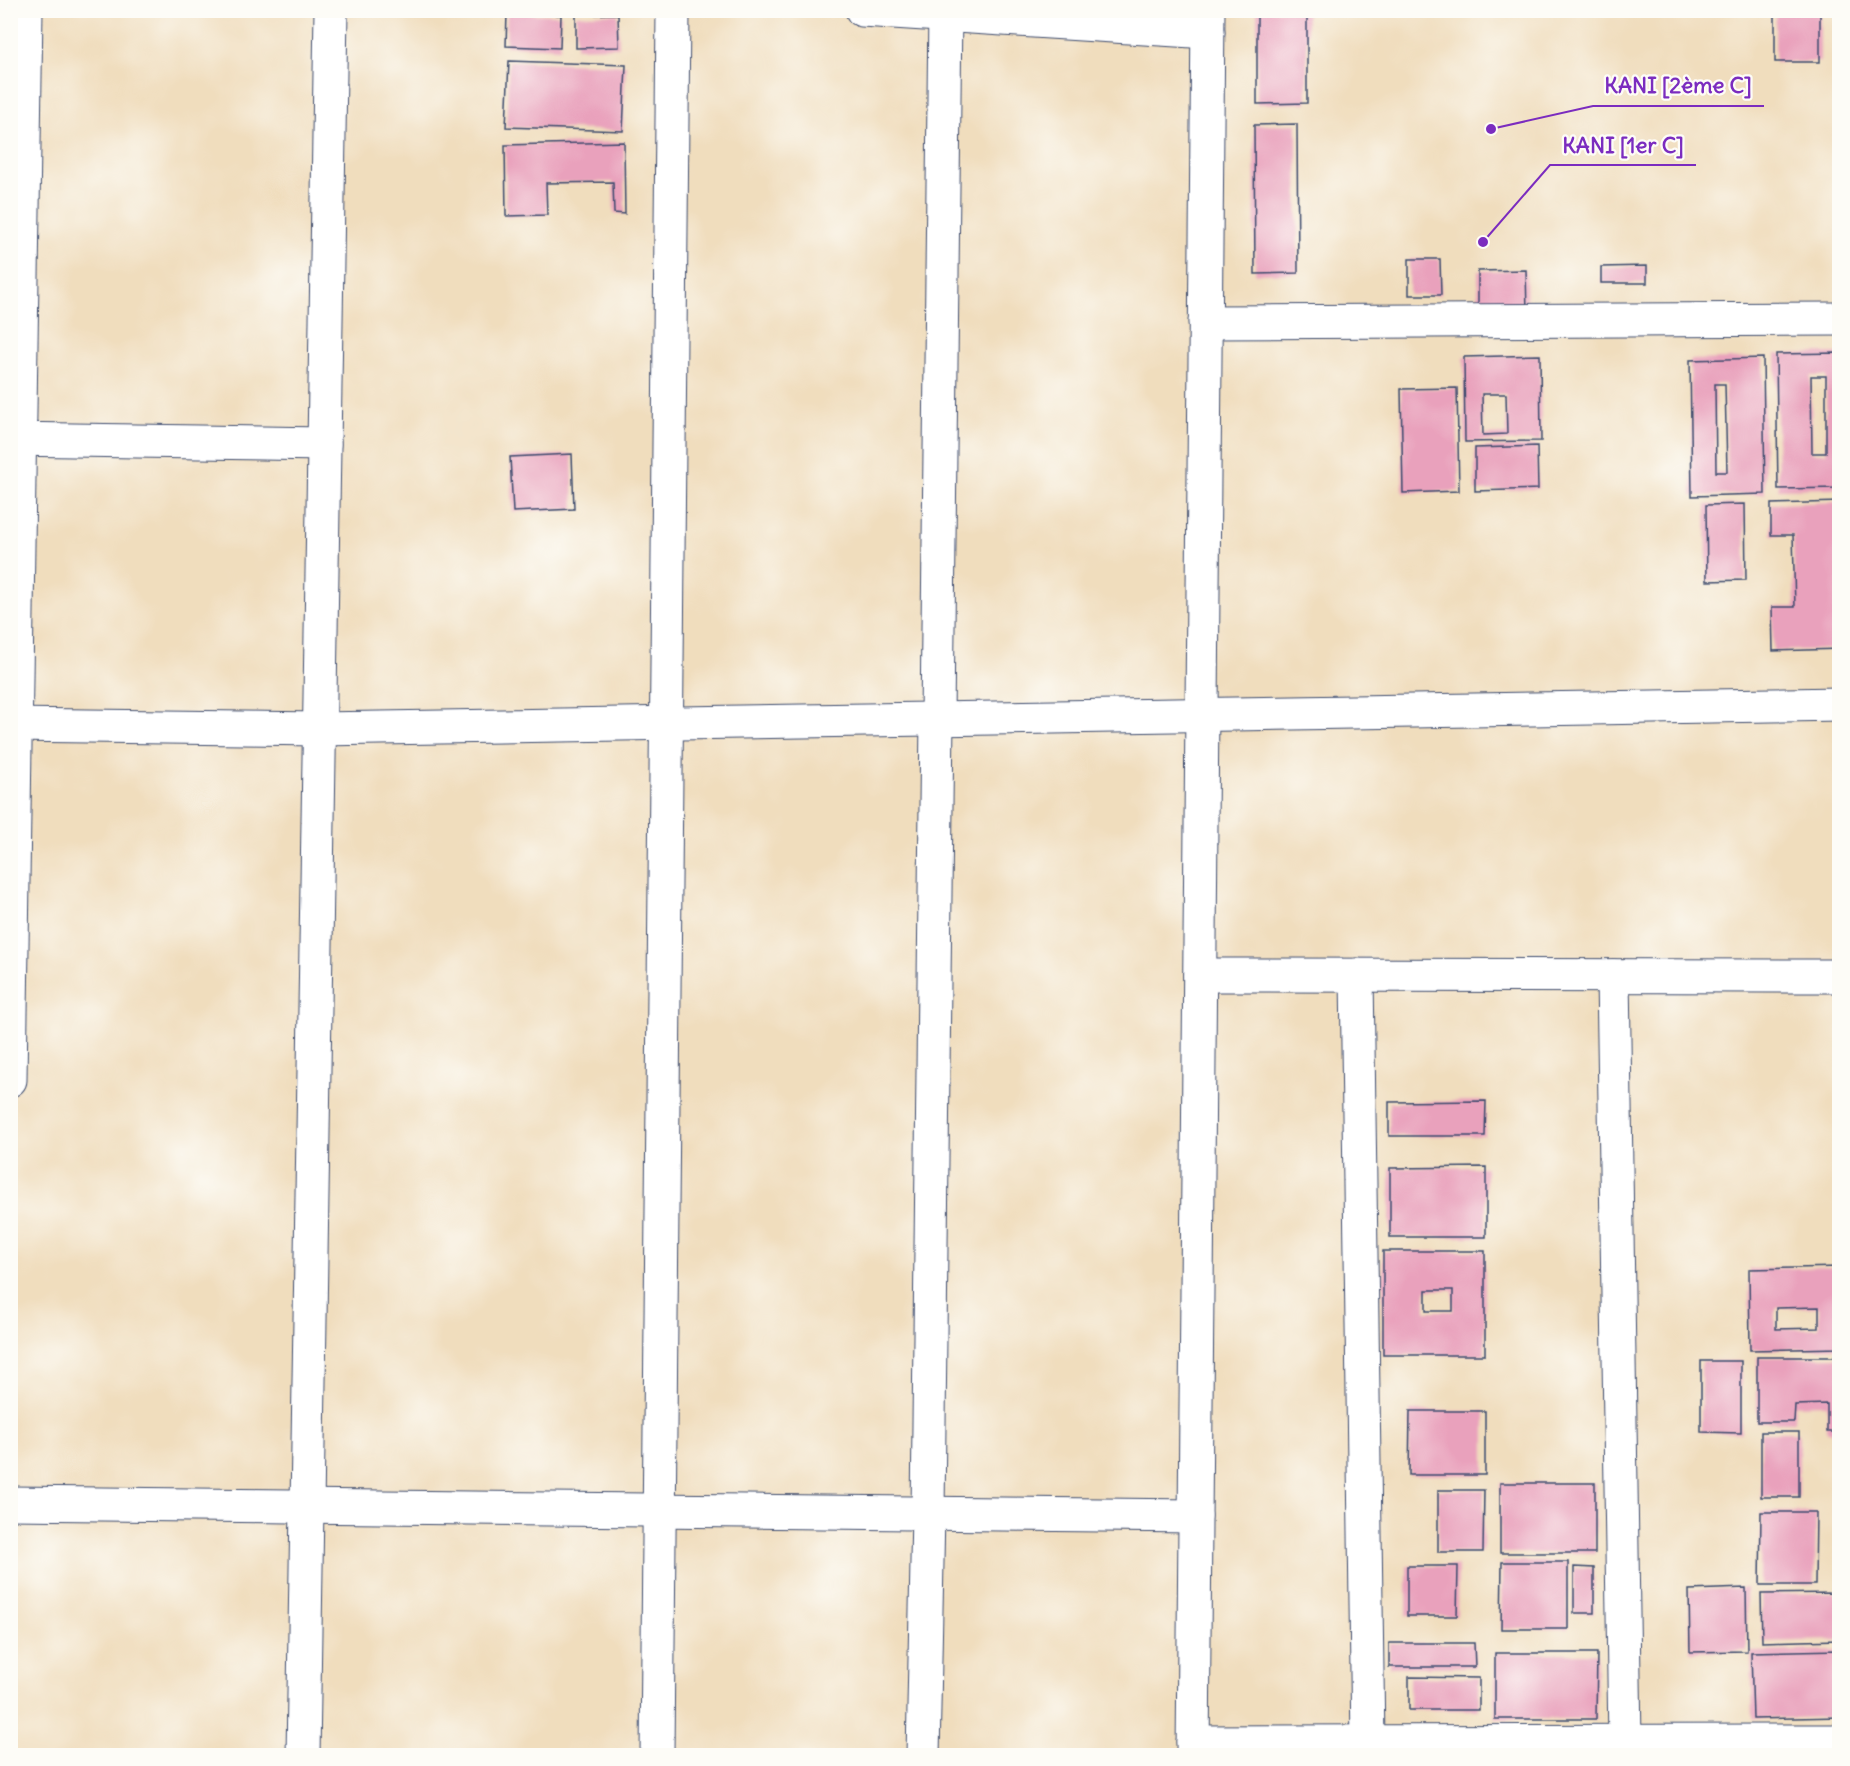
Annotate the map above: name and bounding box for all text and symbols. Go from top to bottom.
callout: KANI [2ème C] [1593,66,1764,106]
text: KANI [2ème C] [1604,71,1752,99]
callout: KANI [1er C] [1550,125,1696,165]
text: KANI [1er C] [1562,131,1684,159]

